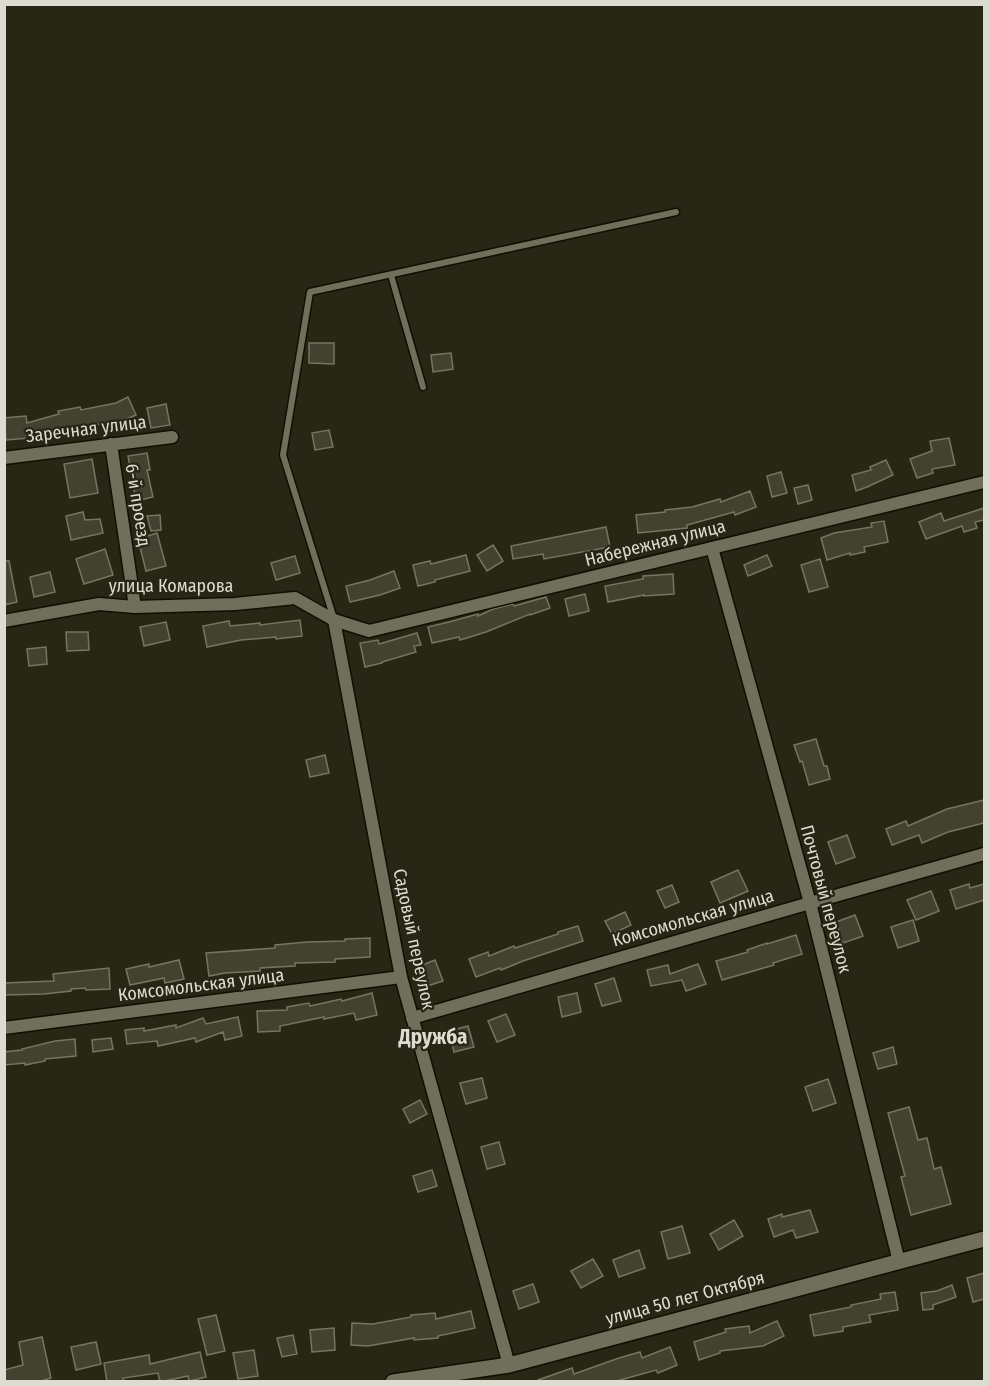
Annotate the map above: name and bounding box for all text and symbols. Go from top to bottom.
street label: Заречная улица [24,411,148,447]
street label: 6-й проезд [121,462,155,548]
street label: Набережная улица [582,515,728,571]
street label: улица Комарова [109,575,234,597]
street label: Почтовый переулок [796,823,856,976]
street label: Садовый переулок [388,867,440,1012]
street label: Комсомольская улица [610,884,777,952]
street label: Комсомольская улица [117,964,286,1006]
district label: Дружба [398,1024,467,1050]
street label: улица 50 лет Октября [603,1266,767,1330]

